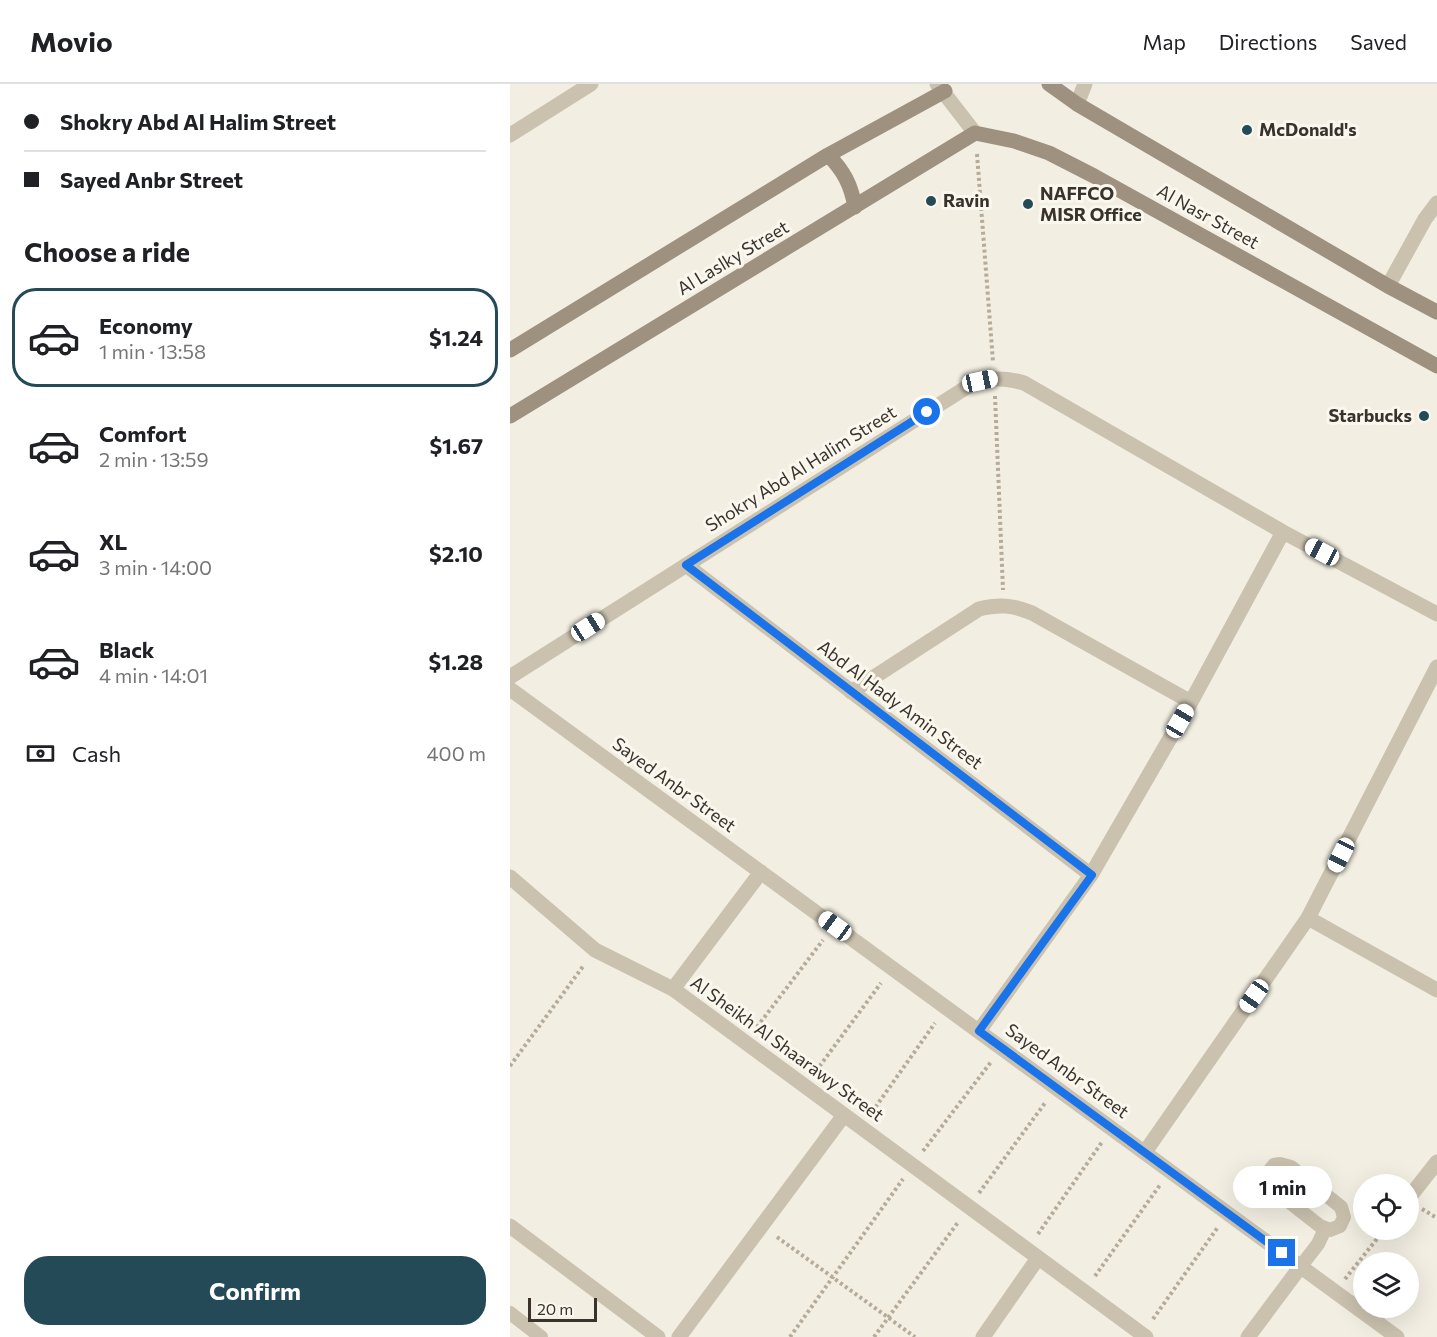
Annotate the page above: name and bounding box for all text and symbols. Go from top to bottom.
text: Movio [30,24,113,58]
text: Map [1143,29,1186,54]
text: Directions [1219,29,1317,54]
text: Saved [1350,29,1407,54]
text: Shokry Abd Al Halim Street [60,108,336,135]
place label: McDonald's [1259,118,1357,140]
marker: McDonald's [1240,123,1254,137]
text: Sayed Anbr Street [60,166,243,193]
street label: Al Nasr Street [1154,179,1263,253]
place label: NAFFCO MISR Office [1040,182,1142,225]
place label: Ravin [943,189,990,211]
marker: Ravin [924,194,938,208]
marker: NAFFCO MISR Office [1021,197,1035,211]
street label: Al Laslky Street [673,215,792,299]
text: Choose a ride [24,235,190,268]
icon: car [27,311,81,365]
text: Economy [99,312,193,339]
text: $1.24 [429,324,483,351]
text: 1 min · 13:58 [99,339,206,363]
car [961,368,999,394]
route start [913,398,940,425]
street label: Shokry Abd Al Halim Street [701,400,900,536]
place label: Starbucks [1328,404,1412,426]
marker: Starbucks [1417,409,1431,423]
icon: car [27,419,81,473]
text: Comfort [99,420,187,447]
text: $1.67 [429,432,483,459]
text: 2 min · 13:59 [99,447,209,471]
icon: car [27,527,81,581]
text: XL [99,528,127,555]
car [1302,536,1342,568]
text: $2.10 [429,540,483,567]
text: 3 min · 14:00 [99,555,212,579]
car [568,610,608,644]
icon: car [27,635,81,689]
street label: Abd Al Hady Amin Street [814,635,987,773]
text: Black [99,636,154,663]
text: $1.28 [429,648,483,675]
text: 4 min · 14:01 [99,663,208,687]
car [1163,701,1197,741]
street label: Sayed Anbr Street [609,732,741,836]
icon: cash [24,737,57,770]
text: Cash [72,740,121,767]
text: 400 m [427,741,486,765]
car [1325,835,1357,875]
car [815,908,855,944]
street label: Al Sheikh Al Shaarawy Street [687,971,888,1126]
car [1236,976,1272,1016]
street label: Sayed Anbr Street [1002,1018,1134,1122]
callout: 1 min [1232,1166,1332,1208]
map controls [1353,1174,1419,1318]
button: locate [1353,1174,1419,1240]
text: 1 min [1259,1175,1306,1199]
route end [1268,1239,1295,1266]
button: layers [1353,1252,1419,1318]
button: Confirm [24,1256,486,1325]
scale bar [528,1295,597,1322]
text: 20 m [537,1299,573,1318]

